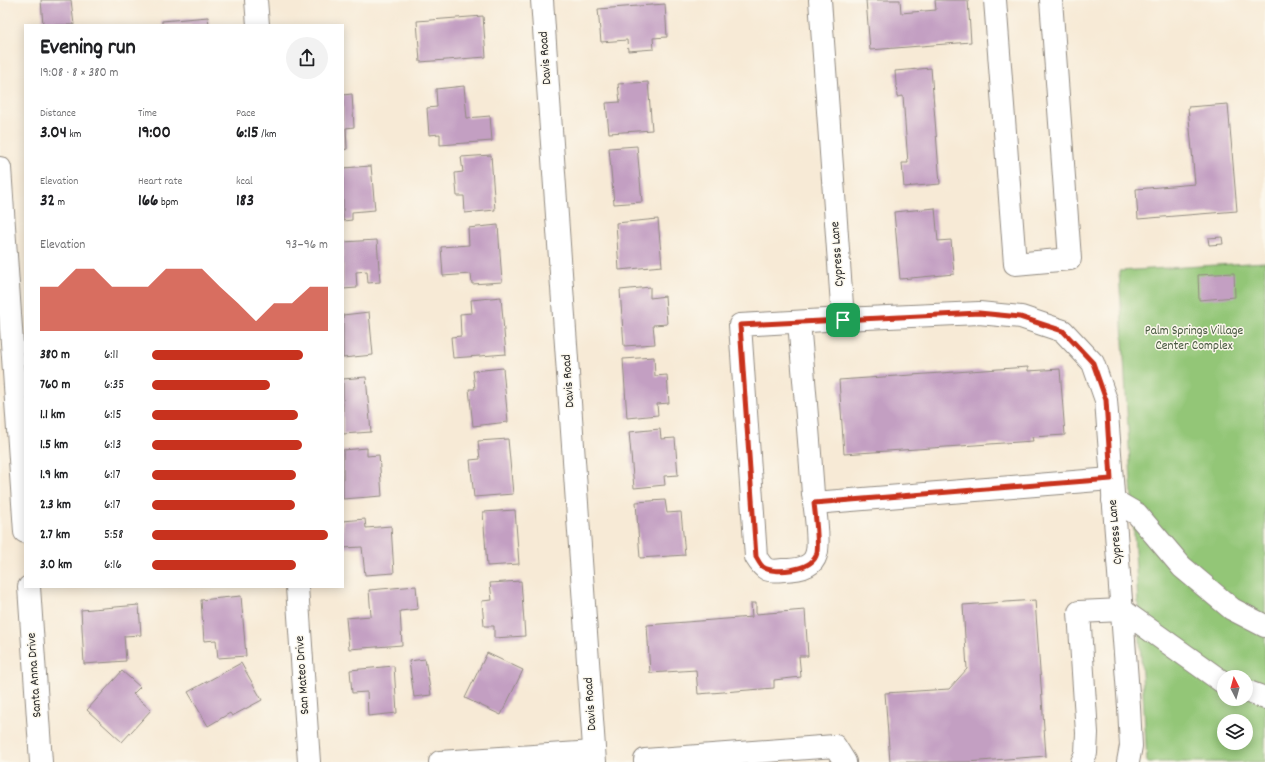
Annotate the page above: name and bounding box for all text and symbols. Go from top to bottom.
street label: Davis Road [535,31,557,85]
text: Evening run [40,33,136,64]
button: share [286,37,328,79]
text: 19:08 · 8 × 380 m [40,64,118,83]
text: Distance [40,106,76,122]
text: Time [138,106,157,122]
text: Pace [236,106,255,122]
text: 3.04 [40,122,67,146]
text: 19:00 [138,122,171,146]
text: 6:15 [236,122,259,146]
text: km [67,127,81,143]
text: /km [259,127,276,143]
text: Elevation [40,174,78,190]
text: Heart rate [138,174,182,190]
text: kcal [236,174,253,190]
text: 32 [40,190,55,214]
text: 166 [138,190,158,214]
text: 183 [236,190,254,214]
text: m [55,195,65,211]
text: bpm [158,195,178,211]
street label: Cypress Lane [826,220,850,287]
text: Elevation [40,236,85,255]
text: 93–96 m [286,236,328,255]
pin [826,303,860,337]
icon: arrive [832,309,854,331]
park label: Palm Springs Village Center Complex [1145,322,1243,356]
text: 380 m [40,346,70,365]
text: 6:11 [104,346,118,365]
street label: Davis Road [558,354,580,408]
text: 760 m [40,376,70,395]
text: 6:35 [104,376,124,395]
text: 1.1 km [40,406,65,425]
text: 6:15 [104,406,121,425]
text: 1.5 km [40,436,68,455]
text: 6:13 [104,436,121,455]
text: 1.9 km [40,466,68,485]
text: 6:17 [104,466,120,485]
text: 2.3 km [40,496,71,515]
text: 6:17 [104,496,120,515]
street label: Cypress Lane [1104,498,1128,565]
text: 2.7 km [40,526,70,545]
text: 5:58 [104,526,123,545]
text: 3.0 km [40,556,72,575]
text: 6:16 [104,556,122,575]
street label: Santa Anna Drive [23,632,47,718]
street label: San Mateo Drive [291,635,315,715]
north arrow [1217,670,1253,706]
map controls [1217,670,1253,750]
street label: Davis Road [580,677,602,731]
button: layers [1217,714,1253,750]

